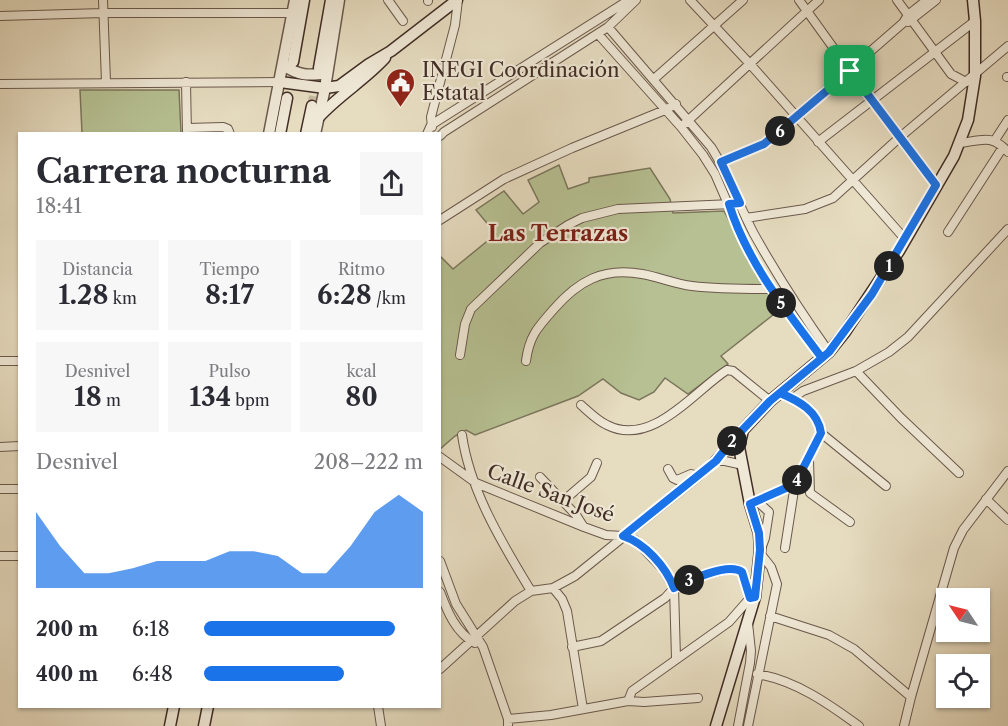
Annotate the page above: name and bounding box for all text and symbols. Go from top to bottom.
pin [824,45,875,96]
icon: arrive [833,54,866,87]
place label: INEGI Coordinación Estatal [422,58,620,105]
public building icon: INEGI Coordinación Estatal [385,66,417,108]
pin: 6 [765,116,795,146]
text: 6 [775,121,785,141]
text: Carrera nocturna [36,151,331,192]
button: share [360,152,423,215]
text: 18:41 [36,194,82,218]
district label: Las Terrazas [488,220,628,247]
pin: 1 [874,251,904,281]
text: 1 [885,256,893,276]
text: Distancia [62,259,133,279]
text: Tiempo [199,259,260,279]
text: Ritmo [338,259,385,279]
text: 1.28 [58,279,108,311]
text: 8:17 [205,279,254,311]
text: 6:28 [317,279,372,311]
text: km [108,288,137,308]
text: /km [372,288,406,308]
pin: 5 [766,288,796,318]
text: 5 [777,293,785,313]
text: Desnivel [65,361,130,381]
text: Pulso [209,361,250,381]
text: kcal [346,361,377,381]
text: 18 [74,381,102,413]
text: 134 [189,381,231,413]
text: 80 [345,381,378,413]
text: m [102,390,121,410]
text: bpm [231,390,270,410]
pin: 2 [717,426,747,456]
text: 2 [727,431,737,451]
text: Desnivel [36,450,118,474]
text: 208–222 m [314,450,423,474]
street label: Calle San José [484,459,618,527]
pin: 4 [782,465,812,495]
text: 4 [792,470,802,490]
pin: 3 [674,565,704,595]
text: 3 [684,570,694,590]
north arrow [936,588,990,642]
map controls [936,588,990,708]
text: 200 m [36,617,98,641]
text: 6:18 [132,617,170,641]
button: locate [936,654,990,708]
text: 400 m [36,662,98,686]
text: 6:48 [132,662,173,686]

